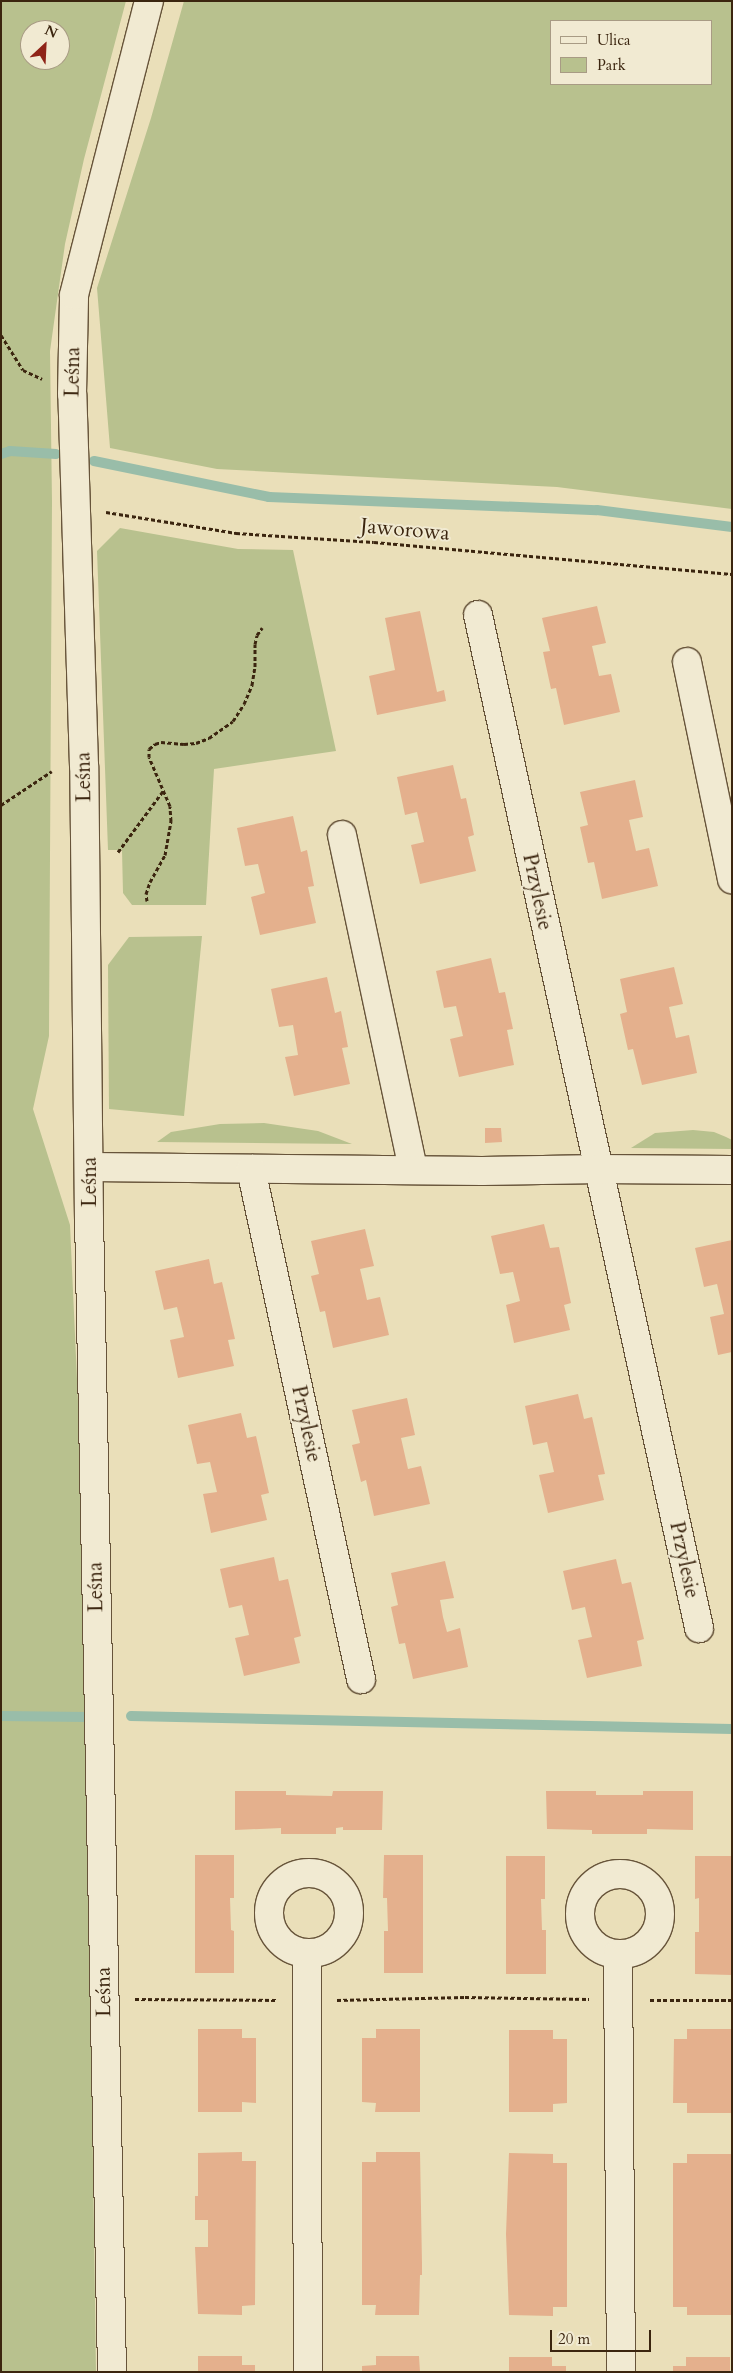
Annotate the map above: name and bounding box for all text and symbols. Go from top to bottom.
north arrow [20,20,70,70]
legend [550,20,713,85]
text: N [42,21,61,43]
text: Ulica [597,30,631,50]
text: Park [597,55,626,75]
street label: Leśna [60,347,86,397]
street label: Jaworowa [359,514,451,546]
street label: Leśna [71,752,97,802]
street label: Przylesie [517,851,557,933]
street label: Leśna [77,1157,103,1207]
street label: Przylesie [286,1383,326,1465]
street label: Przylesie [664,1519,704,1601]
street label: Leśna [83,1562,109,1612]
street label: Leśna [91,1967,117,2017]
scale bar [553,2320,654,2352]
text: 20 m [558,2329,590,2349]

